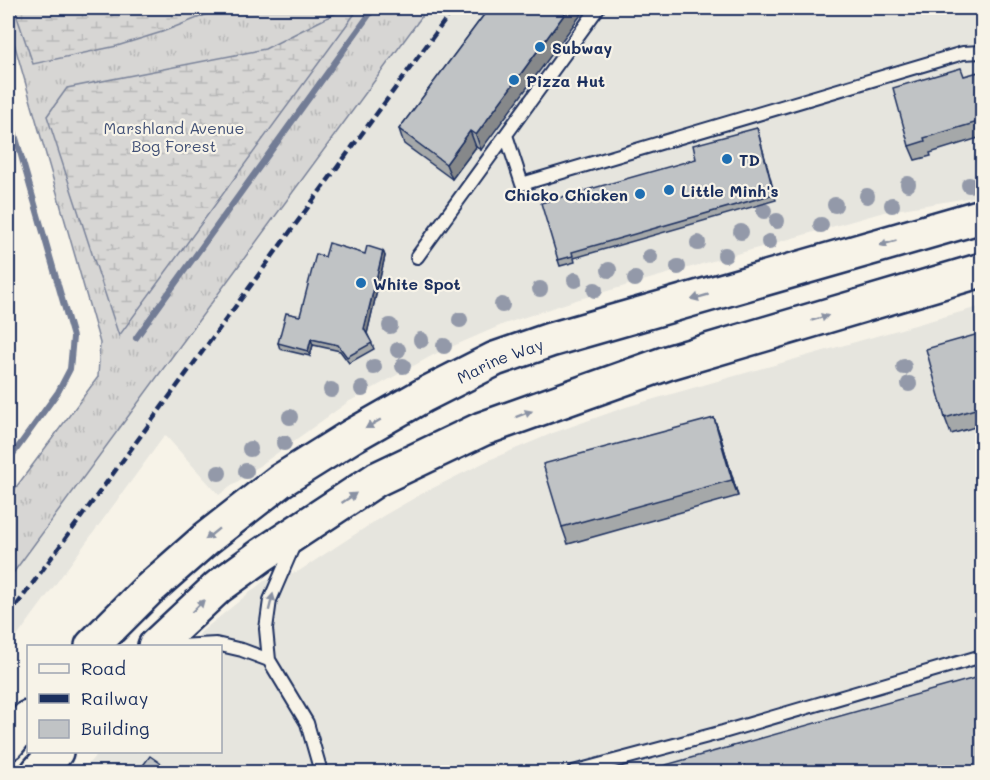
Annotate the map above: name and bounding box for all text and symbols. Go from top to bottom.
place label: Subway [552,37,613,58]
marker: Subway [533,40,547,54]
place label: Pizza Hut [526,70,605,91]
marker: Pizza Hut [507,73,521,87]
park label: Marshland Avenue Bog Forest [103,117,245,156]
place label: TD [739,149,760,170]
marker: TD [720,152,734,166]
place label: Little Minh's [681,180,779,201]
marker: Little Minh's [662,183,676,197]
place label: Chicko Chicken [504,184,628,205]
marker: Chicko Chicken [633,187,647,201]
one-way arrow [879,239,897,248]
place label: White Spot [373,273,461,294]
marker: White Spot [354,276,368,290]
one-way arrow [691,293,709,302]
one-way arrow [812,313,830,322]
street label: Marine Way [453,333,546,387]
one-way arrow [515,408,533,418]
one-way arrow [364,419,381,429]
one-way arrow [341,492,357,503]
one-way arrow [205,527,220,539]
one-way arrow [266,593,276,611]
one-way arrow [190,599,205,613]
legend [27,645,222,753]
text: Road [81,656,126,680]
text: Railway [81,686,148,710]
text: Building [81,716,149,740]

